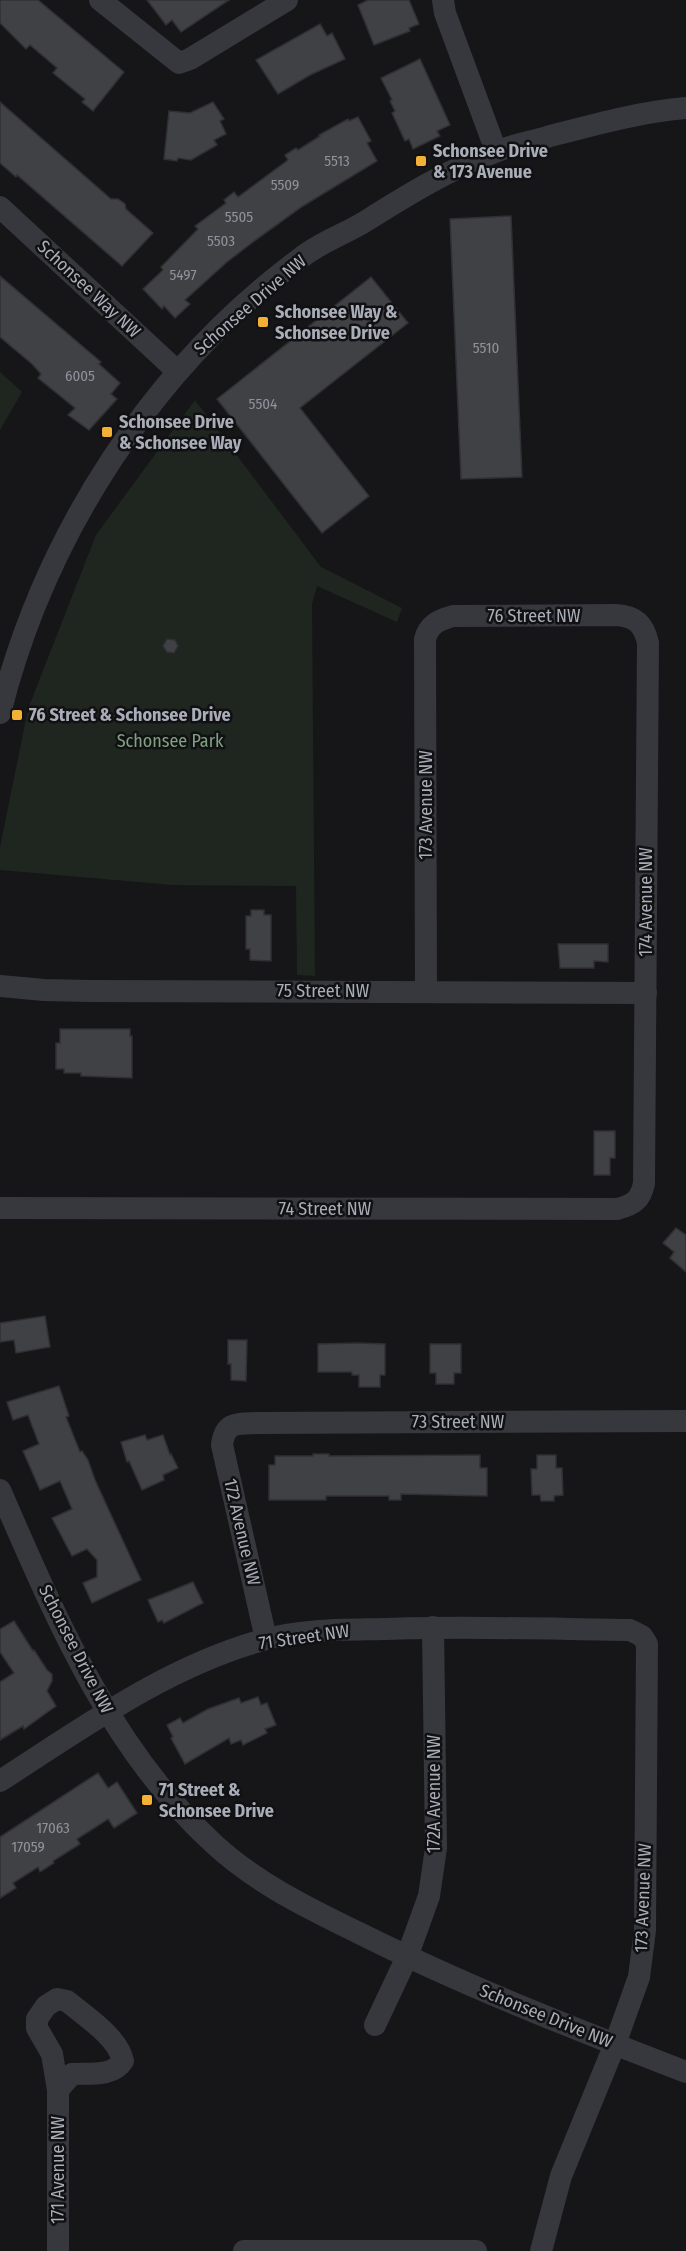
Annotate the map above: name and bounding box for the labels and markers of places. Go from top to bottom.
place label: Schonsee Drive & 173 Avenue [433,140,548,183]
marker: Schonsee Drive & 173 Avenue [414,154,428,168]
place label: Schonsee Way & Schonsee Drive [275,301,398,344]
marker: Schonsee Way & Schonsee Drive [256,315,270,329]
place label: Schonsee Drive & Schonsee Way [119,411,242,454]
marker: Schonsee Drive & Schonsee Way [100,425,114,439]
place label: 76 Street & Schonsee Drive [29,704,231,726]
marker: 76 Street & Schonsee Drive [10,708,24,722]
place label: 71 Street & Schonsee Drive [159,1779,274,1822]
marker: 71 Street & Schonsee Drive [140,1793,154,1807]

